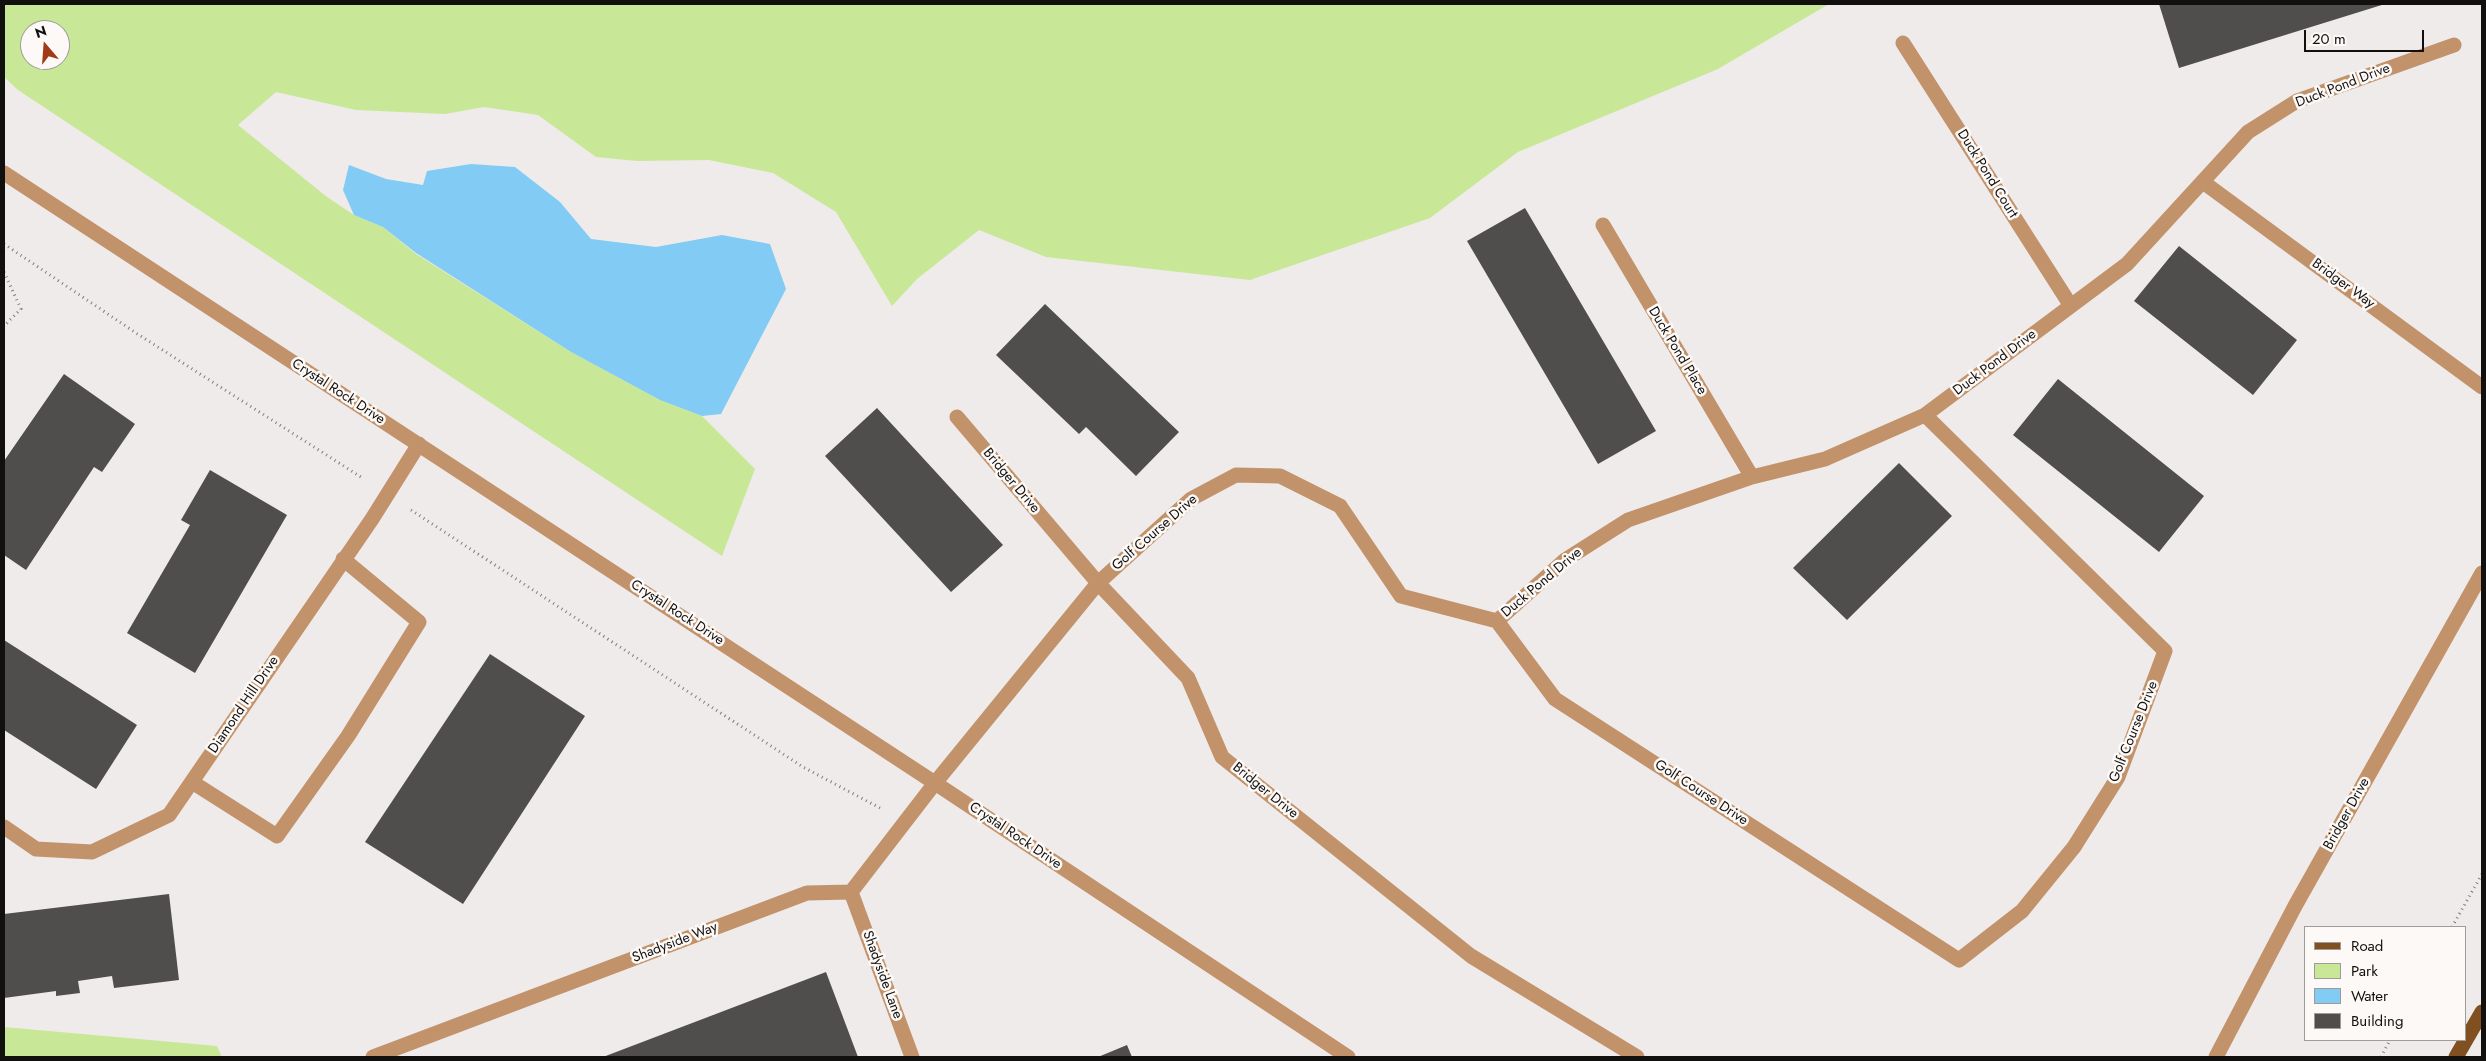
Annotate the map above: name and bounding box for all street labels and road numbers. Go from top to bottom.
street label: Duck Pond Drive [2294,60,2392,112]
street label: Duck Pond Court [1953,127,2021,221]
street label: Bridger Way [2308,256,2378,312]
street label: Duck Pond Place [1644,304,1710,398]
street label: Duck Pond Drive [1950,326,2040,400]
street label: Crystal Rock Drive [288,356,388,428]
street label: Bridger Drive [979,445,1043,517]
street label: Golf Course Drive [1109,491,1201,575]
street label: Duck Pond Drive [1499,545,1585,621]
street label: Crystal Rock Drive [627,577,727,649]
street label: Diamond Hill Drive [205,653,283,757]
street label: Golf Course Drive [2106,679,2162,785]
street label: Golf Course Drive [1651,757,1751,829]
street label: Bridger Drive [1229,759,1301,823]
street label: Bridger Drive [2320,775,2374,853]
street label: Crystal Rock Drive [966,799,1064,873]
street label: Shadyside Way [630,919,720,967]
street label: Shadyside Lane [858,929,906,1021]

